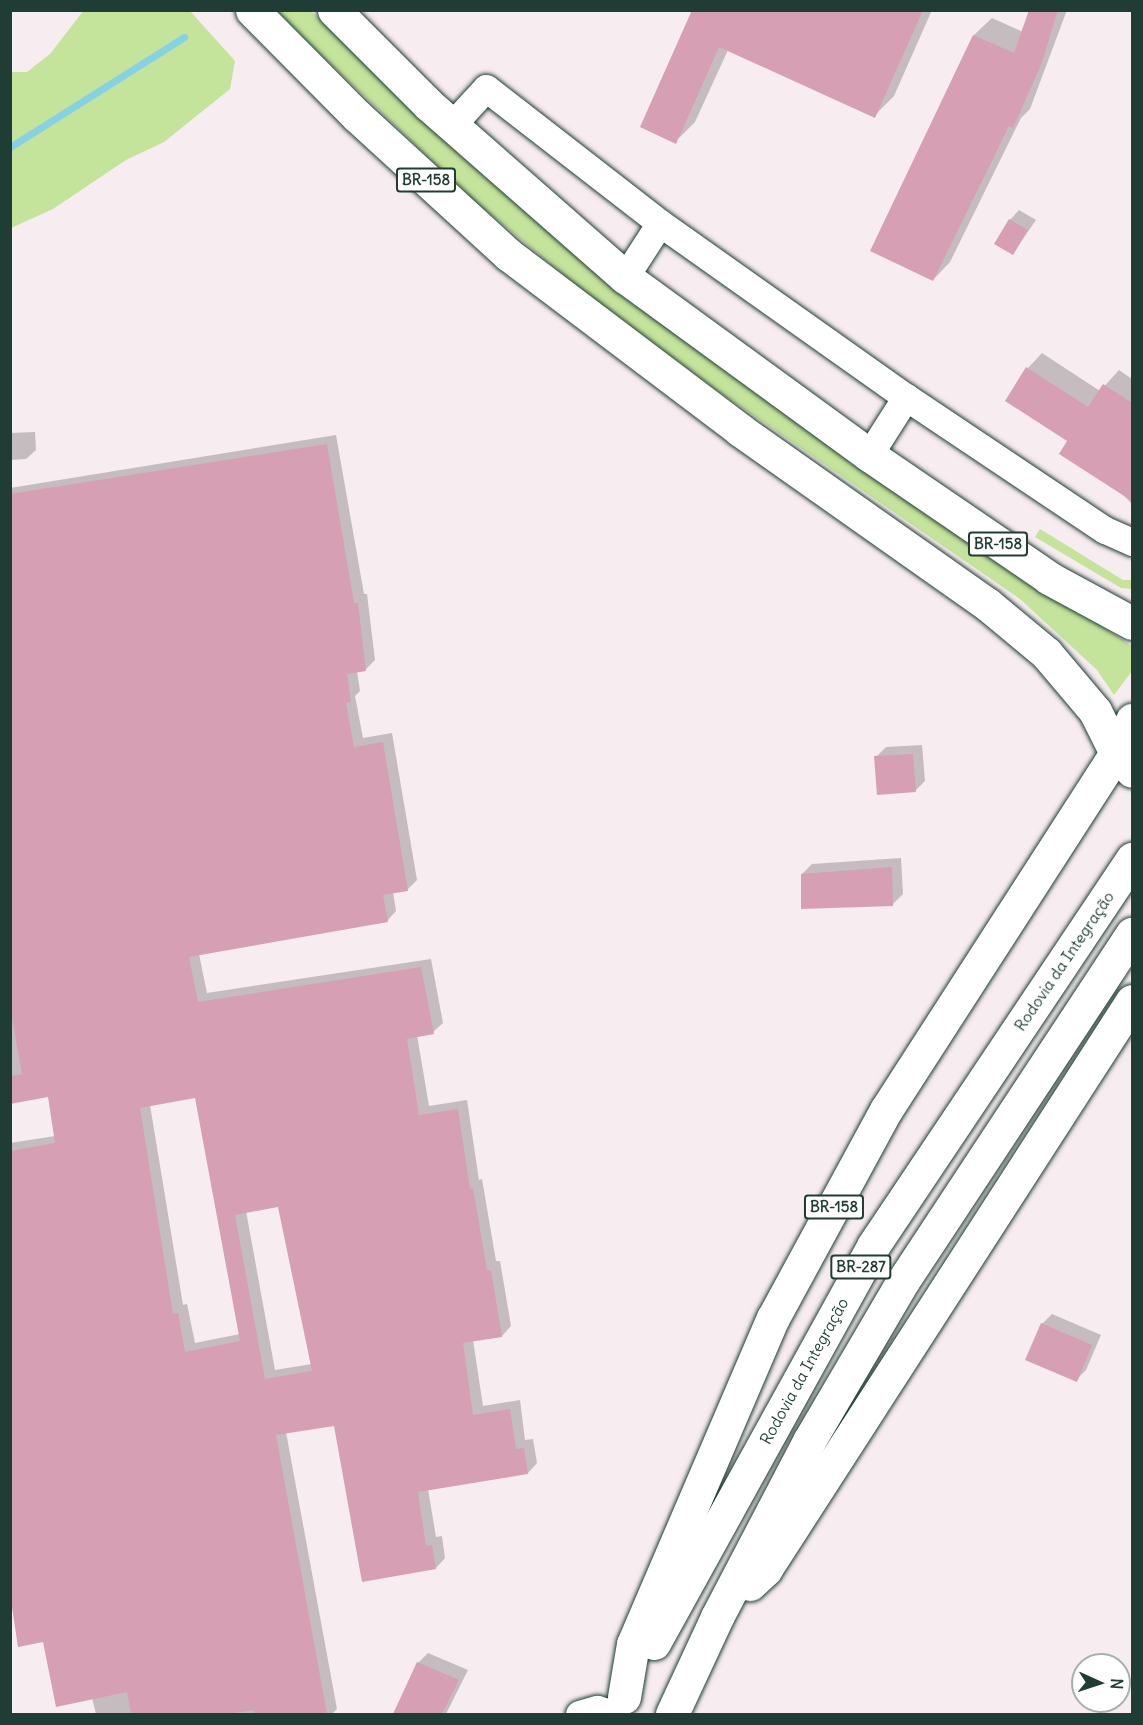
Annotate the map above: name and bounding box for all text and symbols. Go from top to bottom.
road number: BR-158 [394,168,458,192]
road number: BR-158 [966,532,1030,556]
street label: Rodovia da Integração [1010,888,1118,1034]
road number: BR-158 [802,1195,866,1219]
road number: BR-287 [830,1255,892,1279]
street label: Rodovia da Integração [756,1294,852,1448]
north arrow [1071,1653,1131,1713]
text: N [1107,1678,1127,1690]

